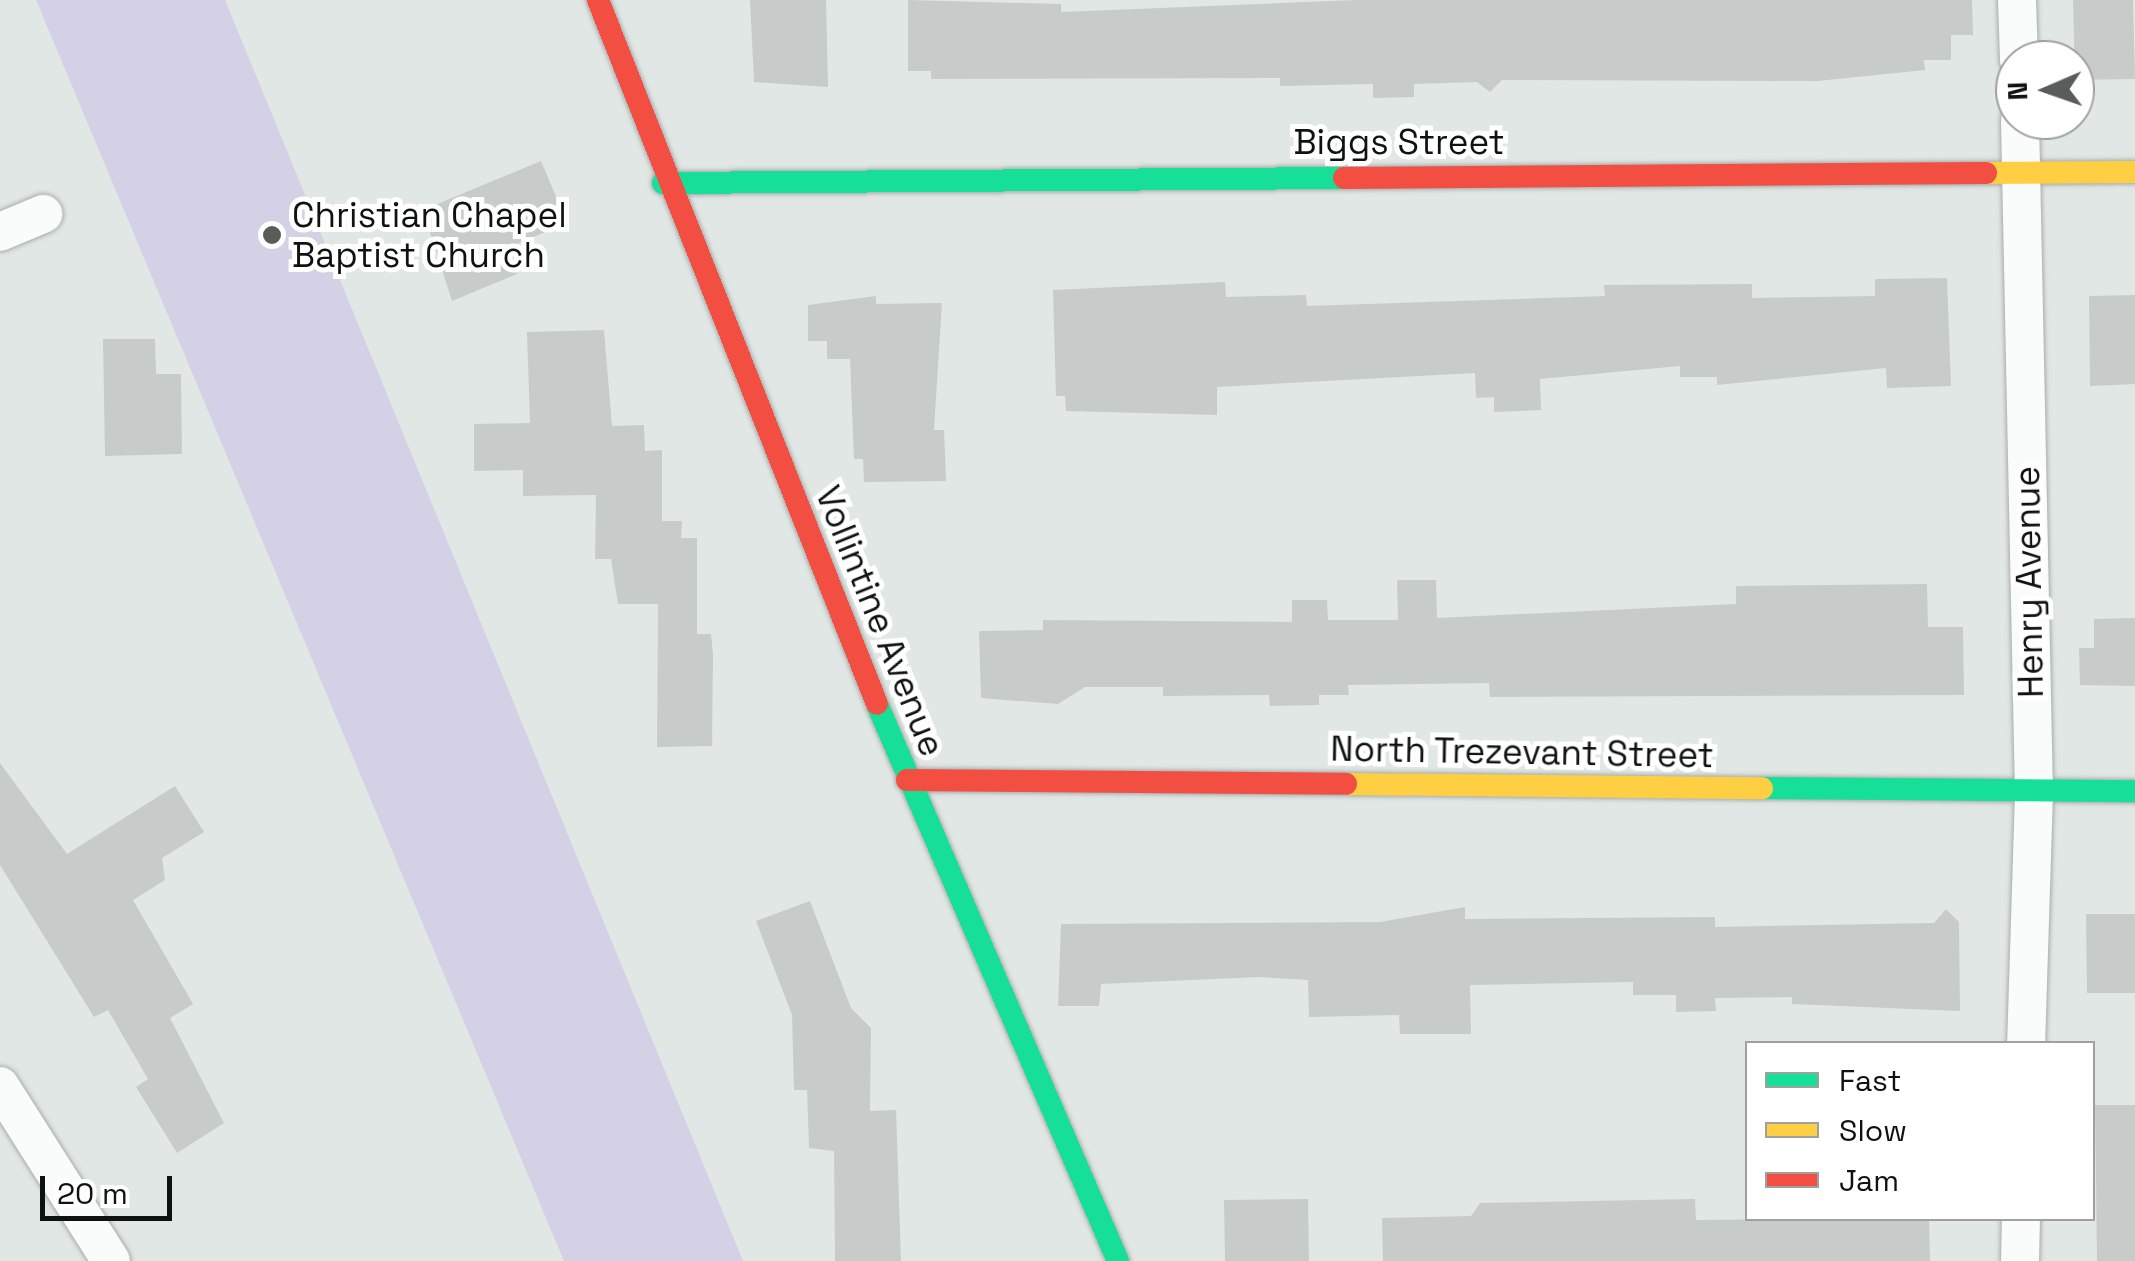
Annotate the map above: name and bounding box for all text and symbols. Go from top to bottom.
north arrow [1995,40,2095,140]
text: N [1999,81,2035,101]
street label: Biggs Street [1293,121,1505,163]
place label: Christian Chapel Baptist Church [292,194,567,276]
marker: Christian Chapel Baptist Church [261,224,283,246]
street label: Henry Avenue [2006,465,2052,699]
street label: Vollintine Avenue [807,480,953,762]
street label: North Trezevant Street [1330,728,1714,776]
legend [1745,1041,2095,1221]
text: Fast [1839,1061,1901,1100]
text: Slow [1839,1111,1907,1150]
scale bar [45,1156,178,1218]
text: Jam [1839,1161,1899,1200]
text: 20 m [57,1174,128,1213]

